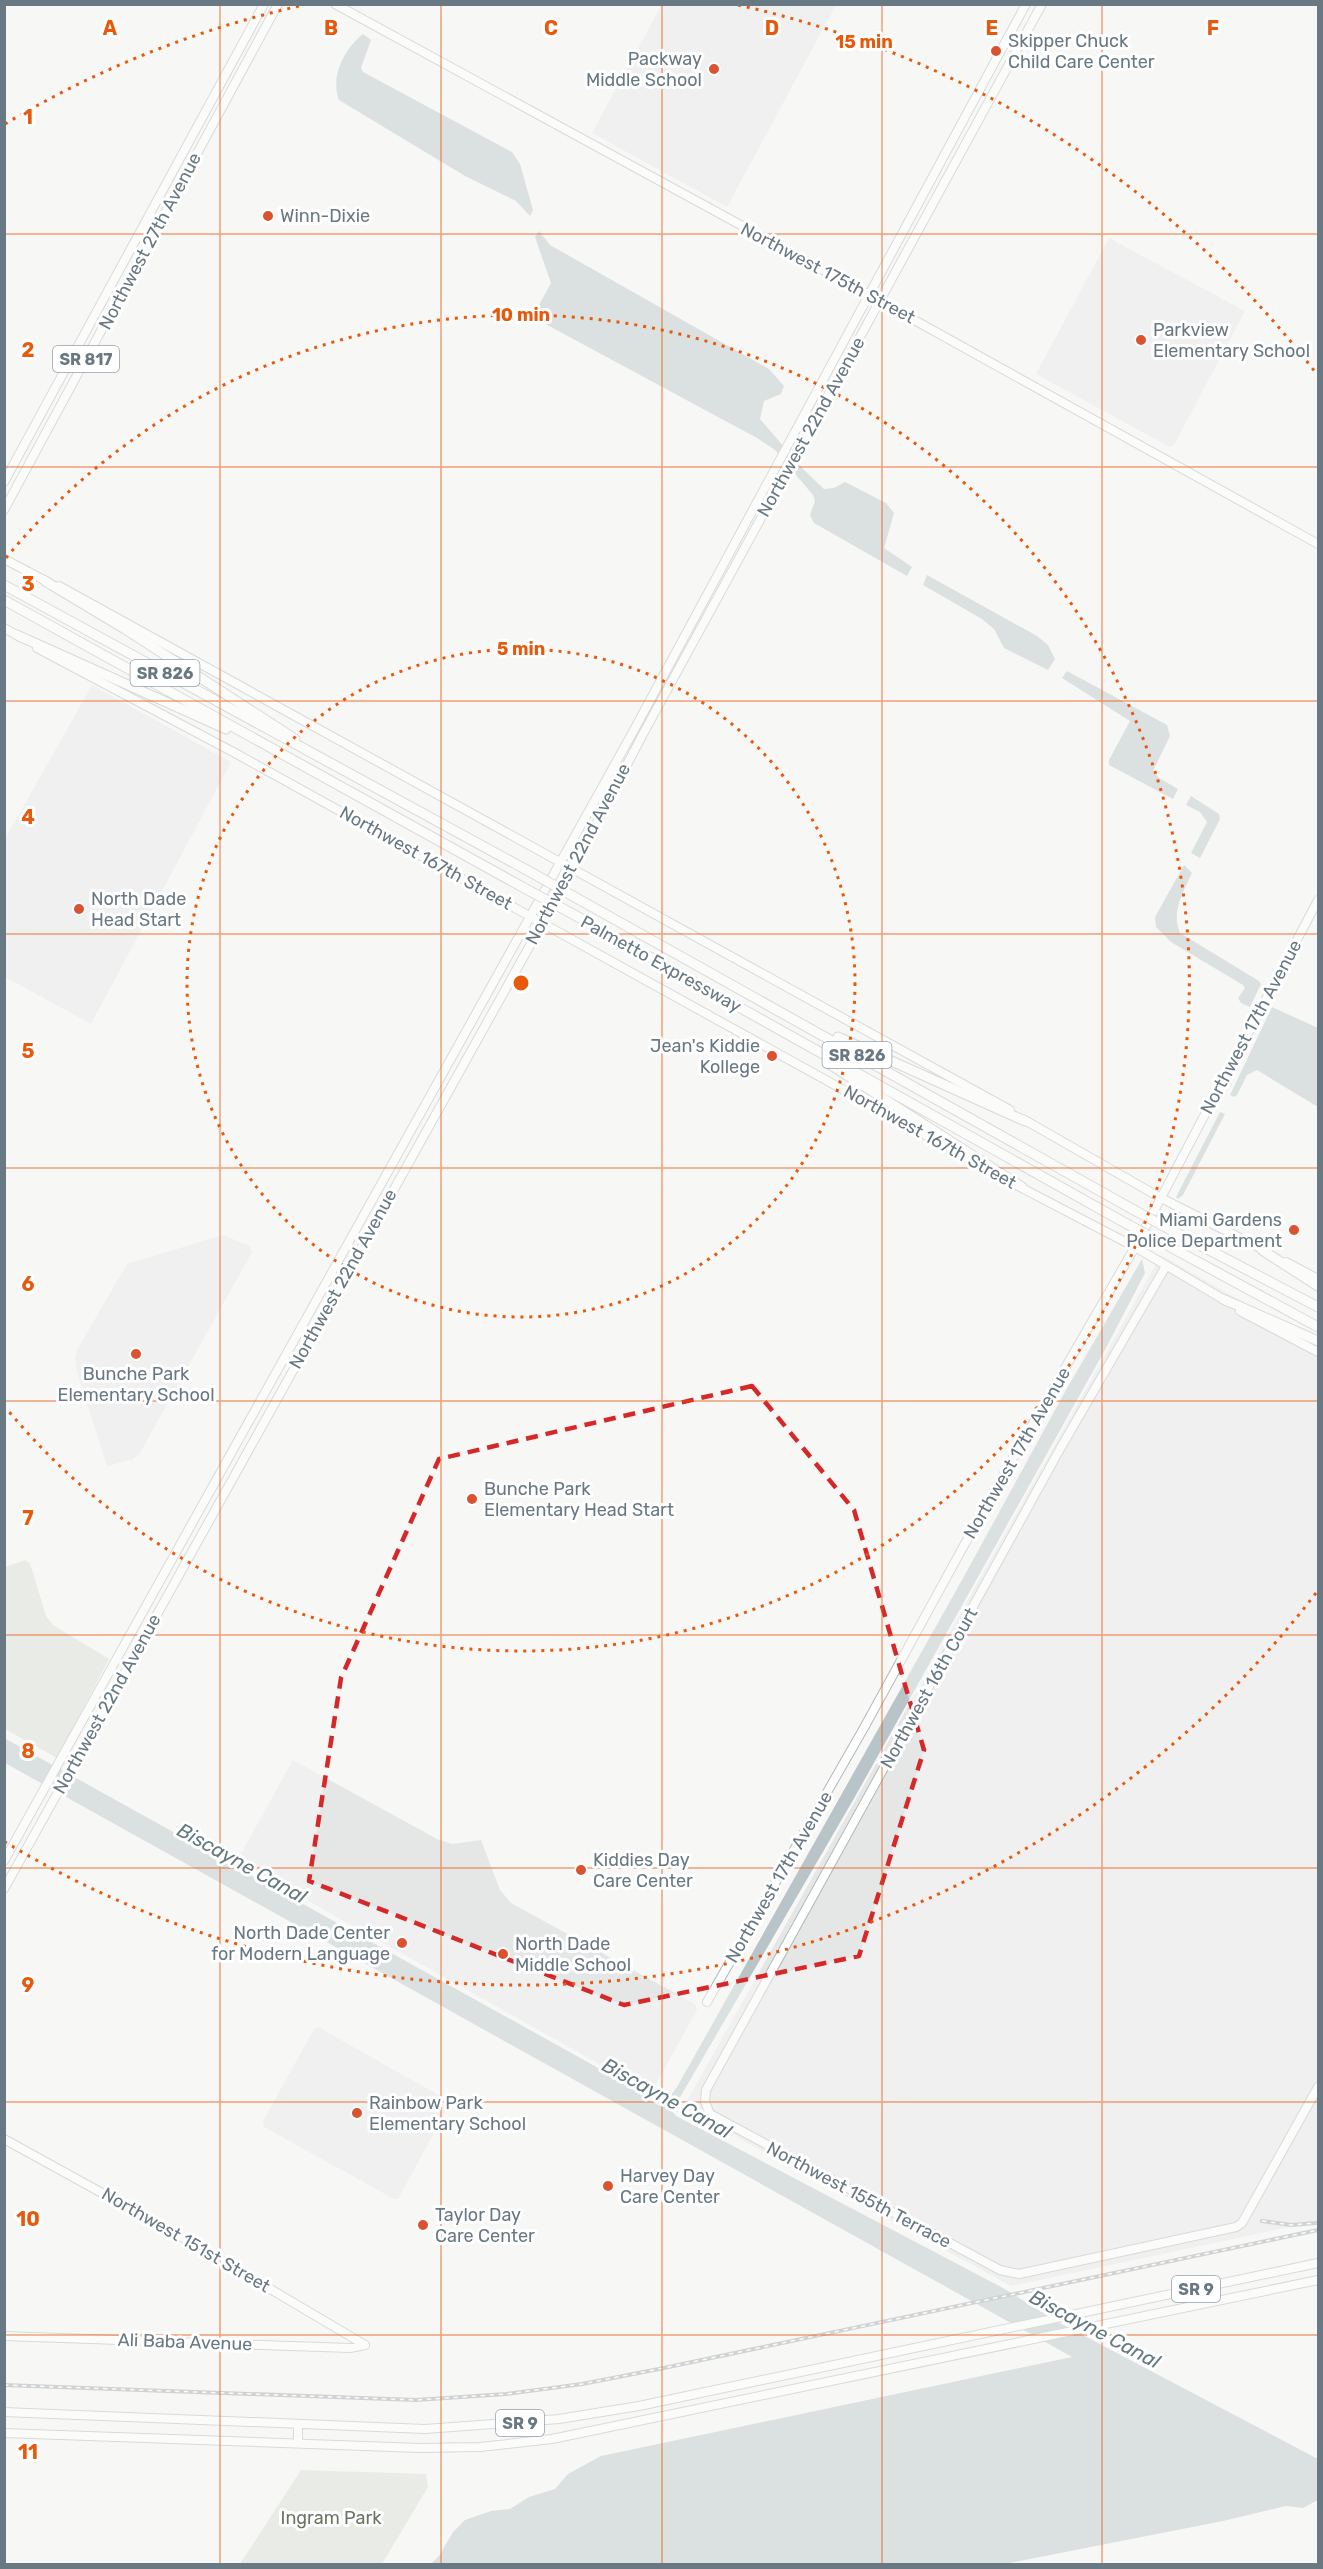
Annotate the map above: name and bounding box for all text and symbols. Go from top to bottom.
text: A [103,16,118,40]
text: B [324,16,338,40]
text: C [544,16,558,40]
text: D [765,16,779,40]
text: E [986,16,998,40]
text: F [1207,16,1219,40]
place label: Skipper Chuck Child Care Center [1008,30,1155,73]
text: 15 min [835,31,893,53]
marker: Skipper Chuck Child Care Center [989,44,1003,58]
place label: Packway Middle School [586,48,702,91]
marker: Packway Middle School [707,62,721,76]
text: 1 [23,105,33,129]
street label: Northwest 27th Avenue [94,149,206,333]
place label: Winn-Dixie [280,205,370,227]
marker: Winn-Dixie [261,209,275,223]
street label: Northwest 175th Street [737,218,919,328]
text: 10 min [492,304,550,326]
place label: Parkview Elementary School [1153,319,1310,362]
street label: Northwest 22nd Avenue [752,333,870,521]
marker: Parkview Elementary School [1134,333,1148,347]
text: 2 [22,338,35,362]
road number: SR 817 [53,346,119,372]
text: 3 [21,572,35,596]
text: 5 min [497,638,545,660]
road number: SR 826 [130,660,200,686]
street label: Northwest 22nd Avenue [521,760,635,948]
street label: Northwest 167th Street [336,801,516,915]
text: 4 [21,805,35,829]
place label: North Dade Head Start [91,888,186,931]
marker: North Dade Head Start [72,902,86,916]
street label: Palmetto Expressway [577,911,745,1017]
street label: Northwest 17th Avenue [1196,936,1306,1118]
centre of rings [511,973,531,993]
place label: Jean's Kiddie Kollege [650,1035,760,1078]
text: 5 [22,1039,35,1063]
road number: SR 826 [822,1042,892,1068]
marker: Jean's Kiddie Kollege [765,1049,779,1063]
street label: Northwest 167th Street [840,1080,1020,1194]
street label: Northwest 22nd Avenue [284,1185,402,1373]
place label: Miami Gardens Police Department [1126,1209,1282,1252]
marker: Miami Gardens Police Department [1287,1223,1301,1237]
text: 6 [21,1272,35,1296]
marker: Bunche Park Elementary School [129,1347,143,1361]
place label: Bunche Park Elementary School [57,1363,215,1406]
street label: Northwest 17th Avenue [959,1363,1075,1543]
place label: Bunche Park Elementary Head Start [484,1478,674,1521]
marker: Bunche Park Elementary Head Start [465,1492,479,1506]
text: 7 [22,1506,34,1530]
street label: Northwest 16th Court [876,1604,982,1772]
street label: Northwest 22nd Avenue [48,1610,166,1798]
text: 8 [21,1739,35,1763]
street label: Northwest 17th Avenue [721,1787,837,1967]
water label: Biscayne Canal [173,1818,312,1909]
place label: Kiddies Day Care Center [593,1849,693,1892]
marker: Kiddies Day Care Center [574,1863,588,1877]
place label: North Dade Center for Modern Language [211,1922,390,1965]
place label: North Dade Middle School [515,1933,631,1976]
marker: North Dade Center for Modern Language [395,1936,409,1950]
marker: North Dade Middle School [496,1947,510,1961]
text: 9 [22,1973,35,1997]
water label: Biscayne Canal [598,2053,737,2144]
place label: Rainbow Park Elementary School [369,2092,526,2135]
marker: Rainbow Park Elementary School [350,2106,364,2120]
street label: Northwest 155th Terrace [763,2137,955,2253]
place label: Harvey Day Care Center [620,2165,720,2208]
marker: Harvey Day Care Center [601,2179,615,2193]
street label: Northwest 151st Street [98,2183,274,2297]
place label: Taylor Day Care Center [435,2204,535,2247]
text: 10 [16,2207,40,2231]
marker: Taylor Day Care Center [416,2218,430,2232]
road number: SR 9 [1172,2276,1220,2302]
water label: Biscayne Canal [1026,2285,1165,2374]
street label: Ali Baba Avenue [117,2329,253,2355]
road number: SR 9 [496,2410,544,2436]
text: 11 [18,2440,38,2464]
park label: Ingram Park [280,2507,382,2529]

